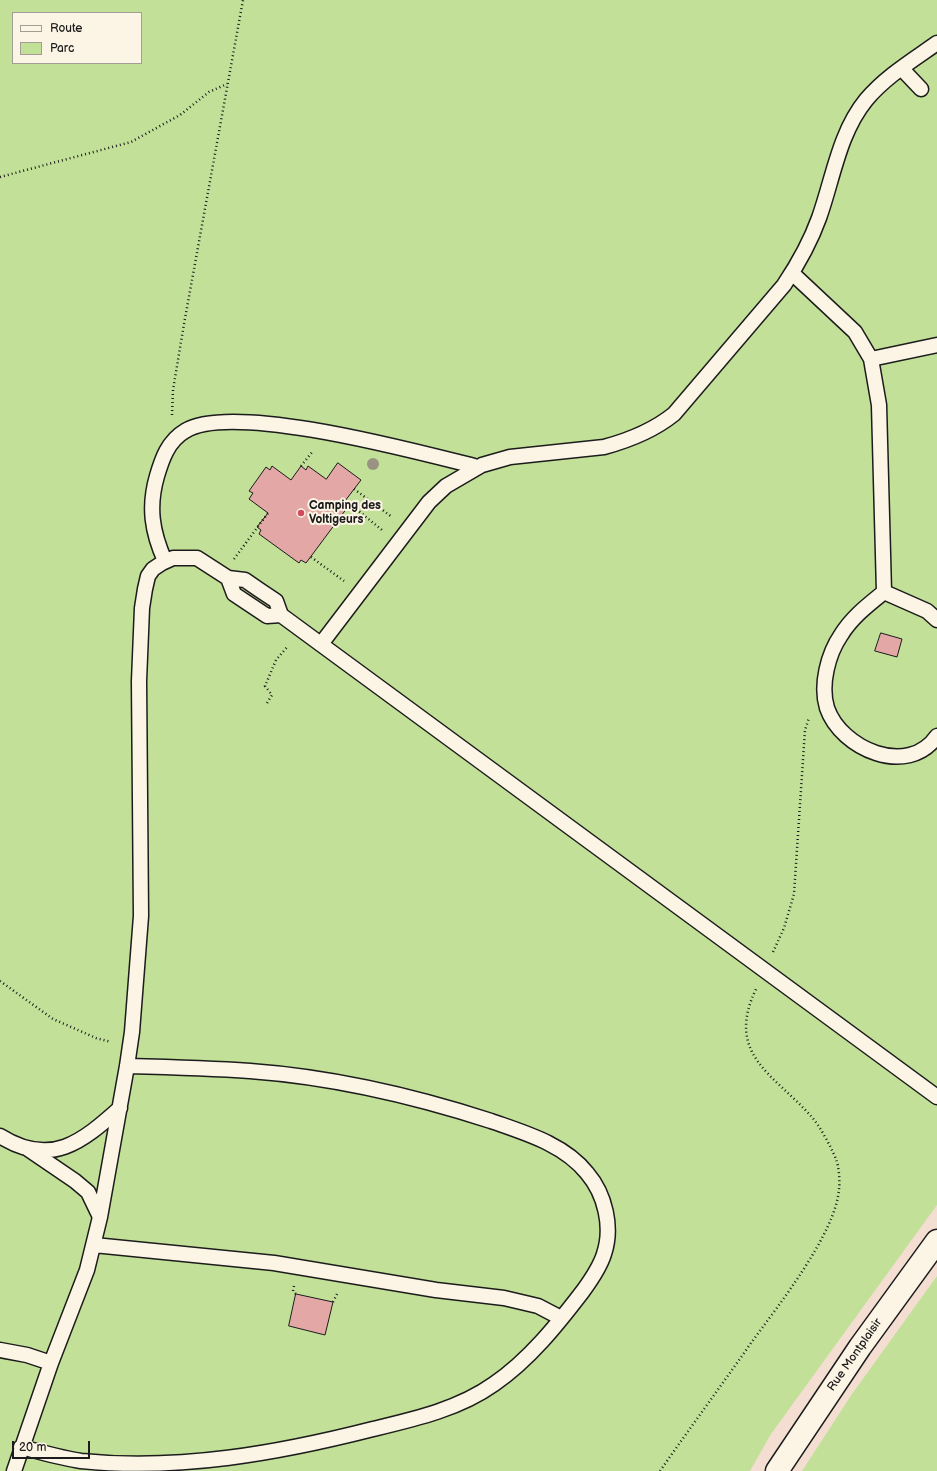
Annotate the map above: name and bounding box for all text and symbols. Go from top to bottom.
legend [12,12,142,64]
text: Route [50,21,82,36]
text: Parc [50,41,74,56]
place label: Camping des Voltigeurs [309,499,381,527]
marker: Camping des Voltigeurs [296,508,306,518]
street label: Rue Montplaisir [825,1316,885,1394]
scale bar [14,1433,92,1459]
text: 20 m [19,1440,46,1455]

